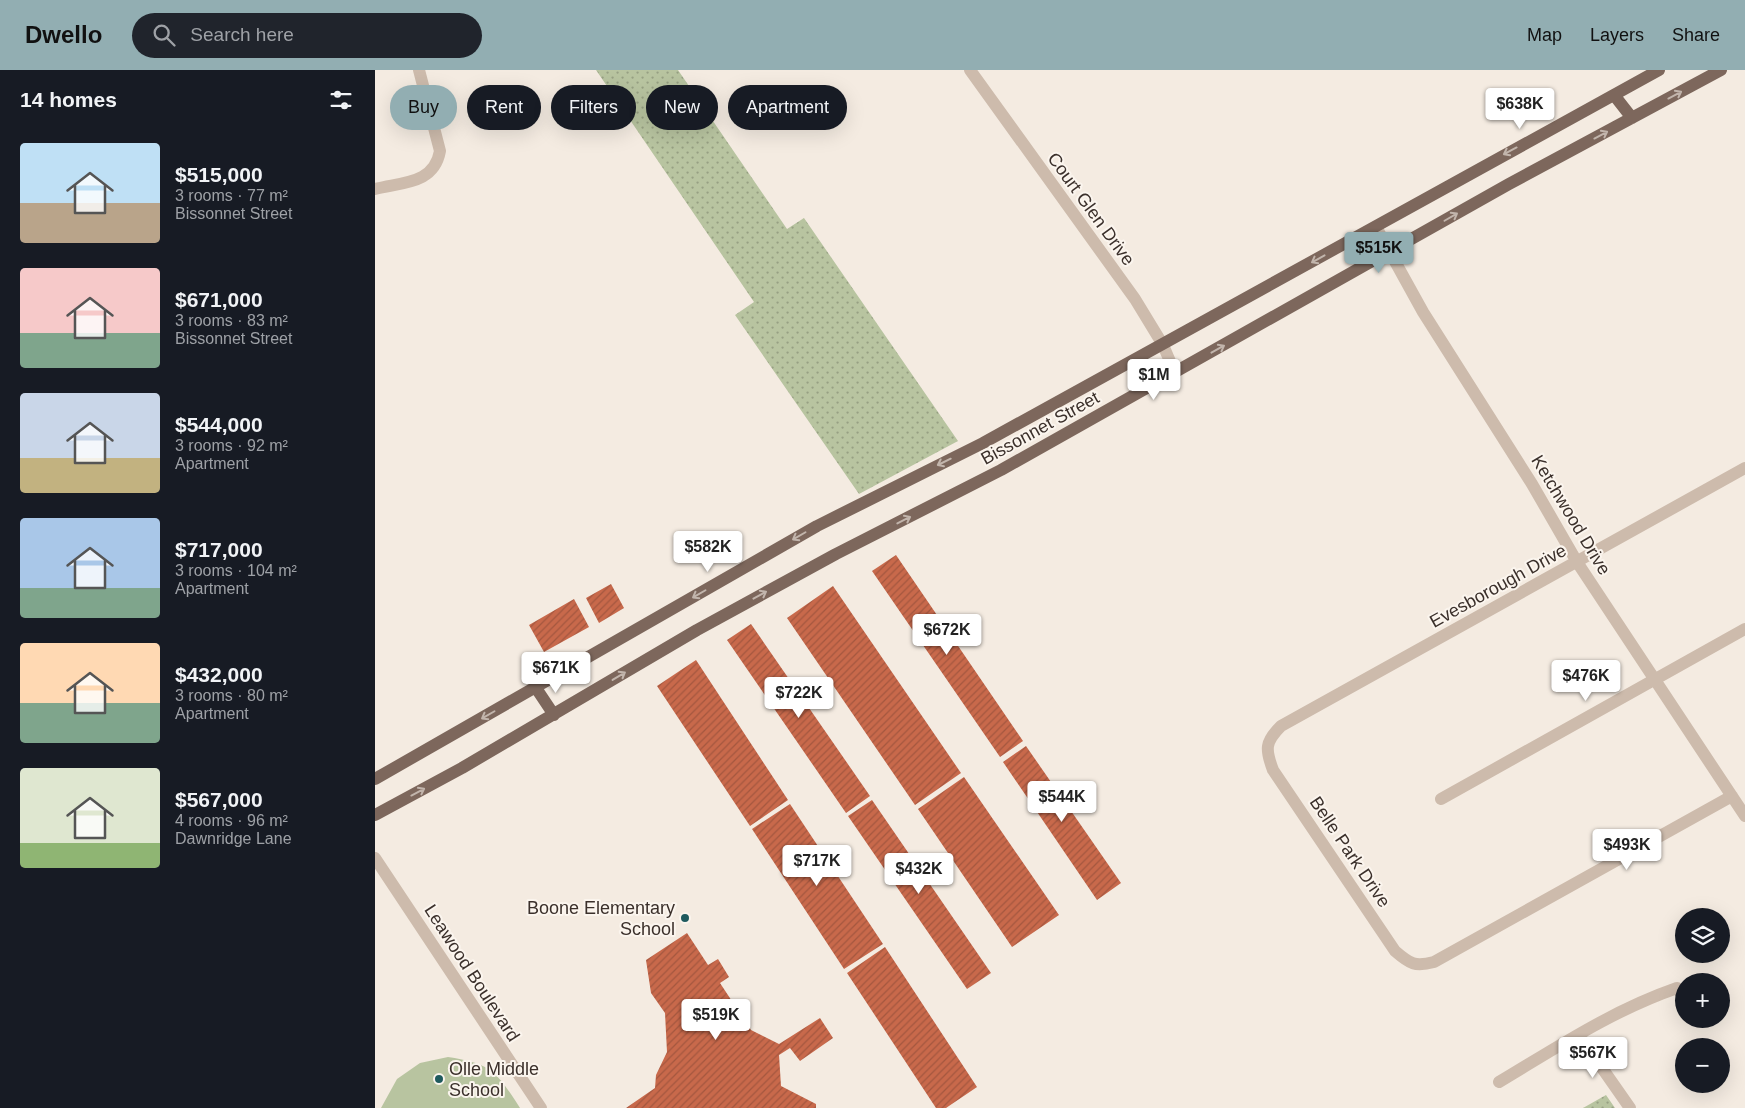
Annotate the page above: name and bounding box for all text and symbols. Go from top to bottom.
search box [132,13,482,58]
text: Dwello [25,21,102,48]
icon: search [150,21,178,49]
text: Search here [190,24,294,45]
text: Map [1527,25,1562,45]
text: Layers [1590,25,1644,45]
text: Share [1672,25,1720,45]
chip: Buy [390,85,457,130]
chip: Rent [467,85,541,130]
chip: Filters [551,85,636,130]
chip: New [646,85,718,130]
chip: Apartment [728,85,847,130]
icon: filters [327,86,355,114]
text: 14 homes [20,88,117,111]
pin: $638K [1485,88,1555,130]
one-way arrow [1667,90,1682,100]
text: $638K [1496,95,1544,112]
one-way arrow [1593,130,1608,139]
one-way arrow [1502,146,1517,156]
street label: Court Glen Drive [1044,149,1138,269]
icon: home [60,163,120,223]
text: $515,000 [175,163,263,186]
text: 3 rooms · 77 m² [175,187,288,204]
text: Bissonnet Street [175,205,292,222]
one-way arrow [1443,212,1458,222]
pin: $515K [1344,232,1414,274]
text: $515K [1355,239,1403,256]
one-way arrow [1310,254,1325,264]
icon: home [60,288,120,348]
text: $671,000 [175,288,263,311]
text: 3 rooms · 83 m² [175,312,288,329]
text: Bissonnet Street [175,330,292,347]
one-way arrow [1210,344,1225,353]
pin: $1M [1130,358,1178,401]
text: $1M [1138,366,1170,383]
street label: Bissonnet Street [977,387,1103,469]
icon: home [60,413,120,473]
text: $544,000 [175,413,263,436]
text: 3 rooms · 92 m² [175,437,288,454]
street label: Ketchwood Drive [1527,452,1615,578]
text: Apartment [175,455,249,472]
one-way arrow [937,458,952,467]
one-way arrow [896,515,911,524]
pin: $582K [673,530,743,573]
one-way arrow [793,531,807,541]
icon: home [60,538,120,598]
text: $717,000 [175,538,263,561]
text: $582K [684,538,732,555]
street label: Evesborough Drive [1426,540,1570,632]
text: 3 rooms · 104 m² [175,562,297,579]
text: Apartment [175,580,249,597]
one-way arrow [693,589,707,599]
one-way arrow [753,590,768,600]
pin: $672K [912,614,982,656]
text: $672K [923,621,971,638]
pin: $671K [521,652,591,694]
text: $671K [532,659,580,676]
pin: $476K [1551,660,1621,702]
icon: home [60,663,120,723]
text: $432,000 [175,663,263,686]
text: $476K [1562,667,1610,684]
one-way arrow [612,670,626,680]
pin: $722K [764,676,834,719]
text: $722K [775,684,823,701]
text: 3 rooms · 80 m² [175,687,288,704]
text: Apartment [175,705,249,722]
one-way arrow [481,711,495,721]
pin: $544K [1027,780,1097,823]
one-way arrow [410,787,425,796]
icon: home [60,788,120,848]
text: $567,000 [175,788,263,811]
text: $544K [1038,788,1086,805]
street label: Belle Park Drive [1306,793,1394,911]
text: 4 rooms · 96 m² [175,812,288,829]
pin: $493K [1592,828,1662,871]
text: Dawnridge Lane [175,830,292,847]
text: $493K [1603,836,1651,853]
pin: $717K [782,844,852,887]
text: $717K [793,852,841,869]
pin: $432K [884,852,954,895]
text: $432K [895,860,943,877]
place label: Boone Elementary School [527,898,675,939]
street label: Leawood Boulevard [420,901,524,1045]
map controls [1675,908,1730,1093]
button: layers [1675,908,1730,963]
marker: Boone Elementary School [679,912,691,924]
button: + [1675,973,1730,1028]
pin: $519K [681,998,751,1041]
text: $519K [692,1006,740,1023]
pin: $567K [1558,1036,1628,1079]
button: − [1675,1038,1730,1093]
text: $567K [1569,1044,1617,1061]
place label: Olle Middle School [449,1059,539,1100]
marker: Olle Middle School [433,1073,445,1085]

